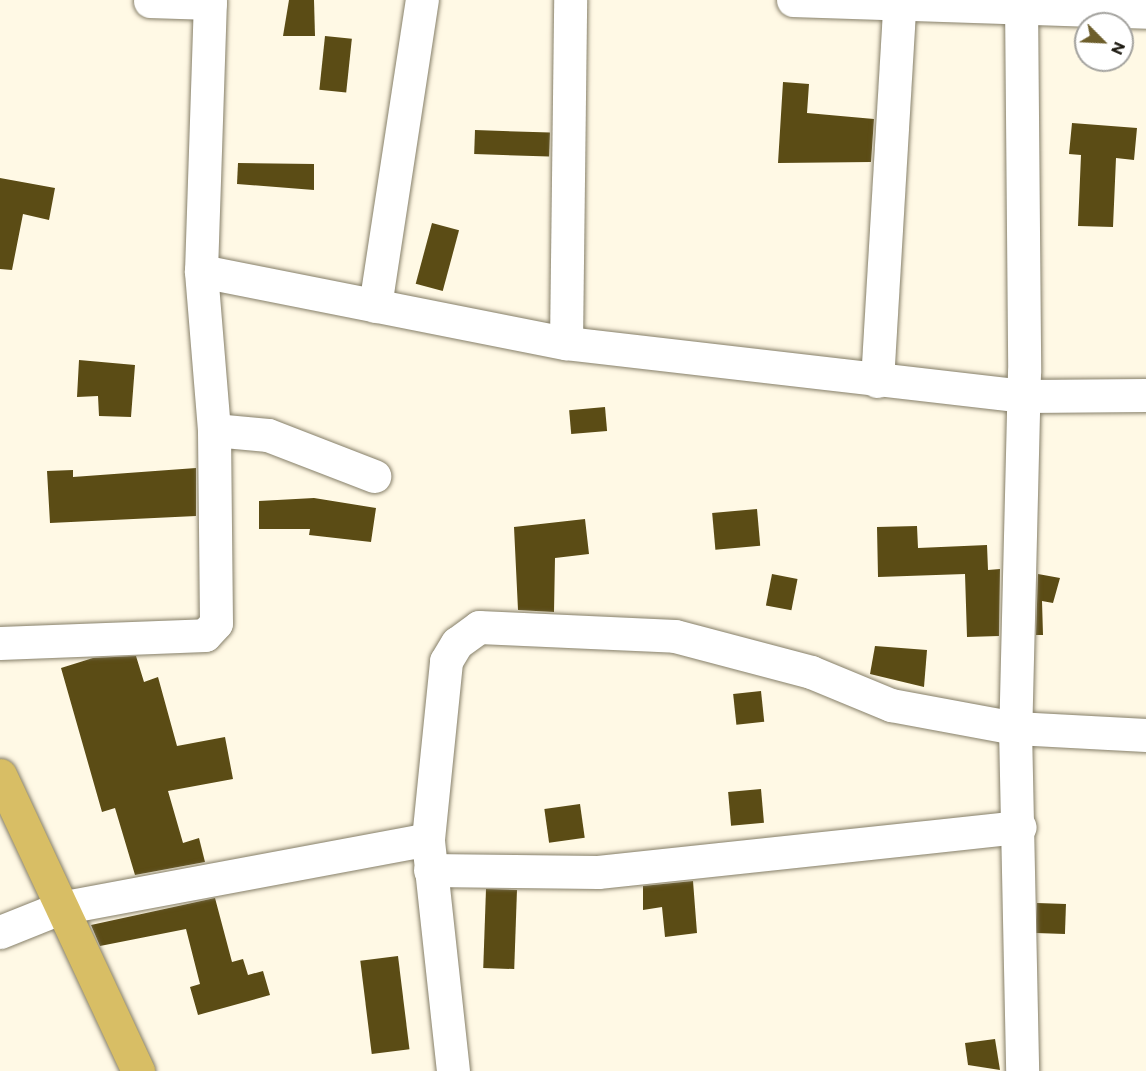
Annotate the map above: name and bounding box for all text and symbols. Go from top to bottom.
north arrow [1074,12,1134,72]
text: N [1108,39,1130,58]

